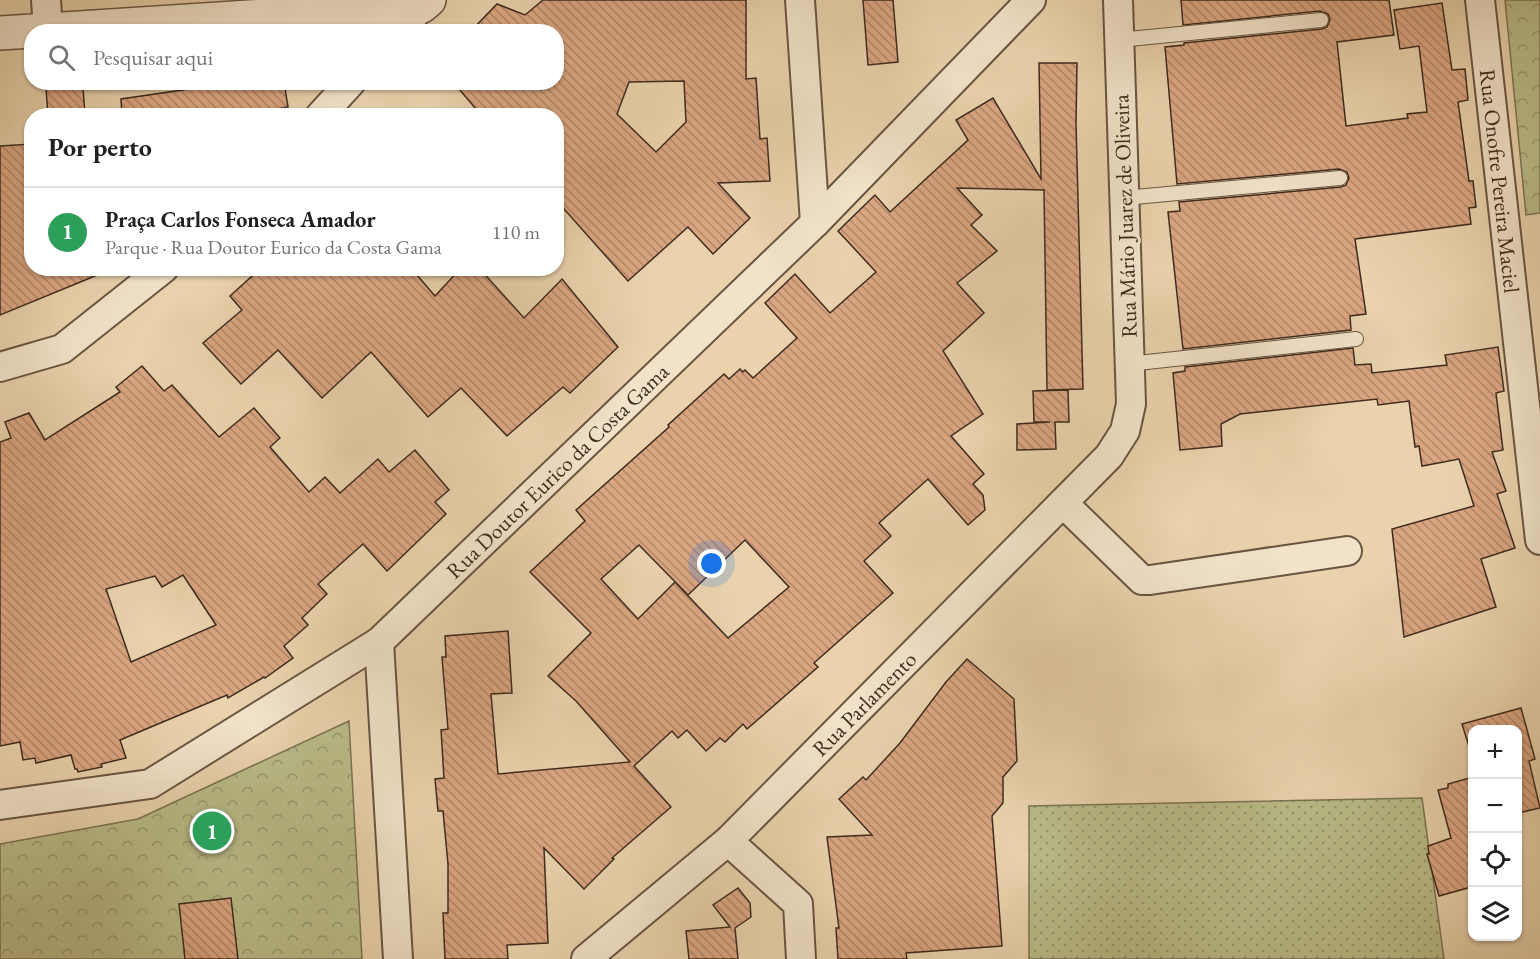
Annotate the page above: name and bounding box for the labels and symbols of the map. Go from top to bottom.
street label: Rua Onofre Pereira Maciel [1473,67,1527,294]
street label: Rua Mário Juarez de Oliveira [1106,93,1144,338]
street label: Rua Doutor Eurico da Costa Gama [439,357,675,585]
your location [697,549,726,578]
street label: Rua Parlamento [806,645,923,762]
pin: 1 [192,808,232,854]

